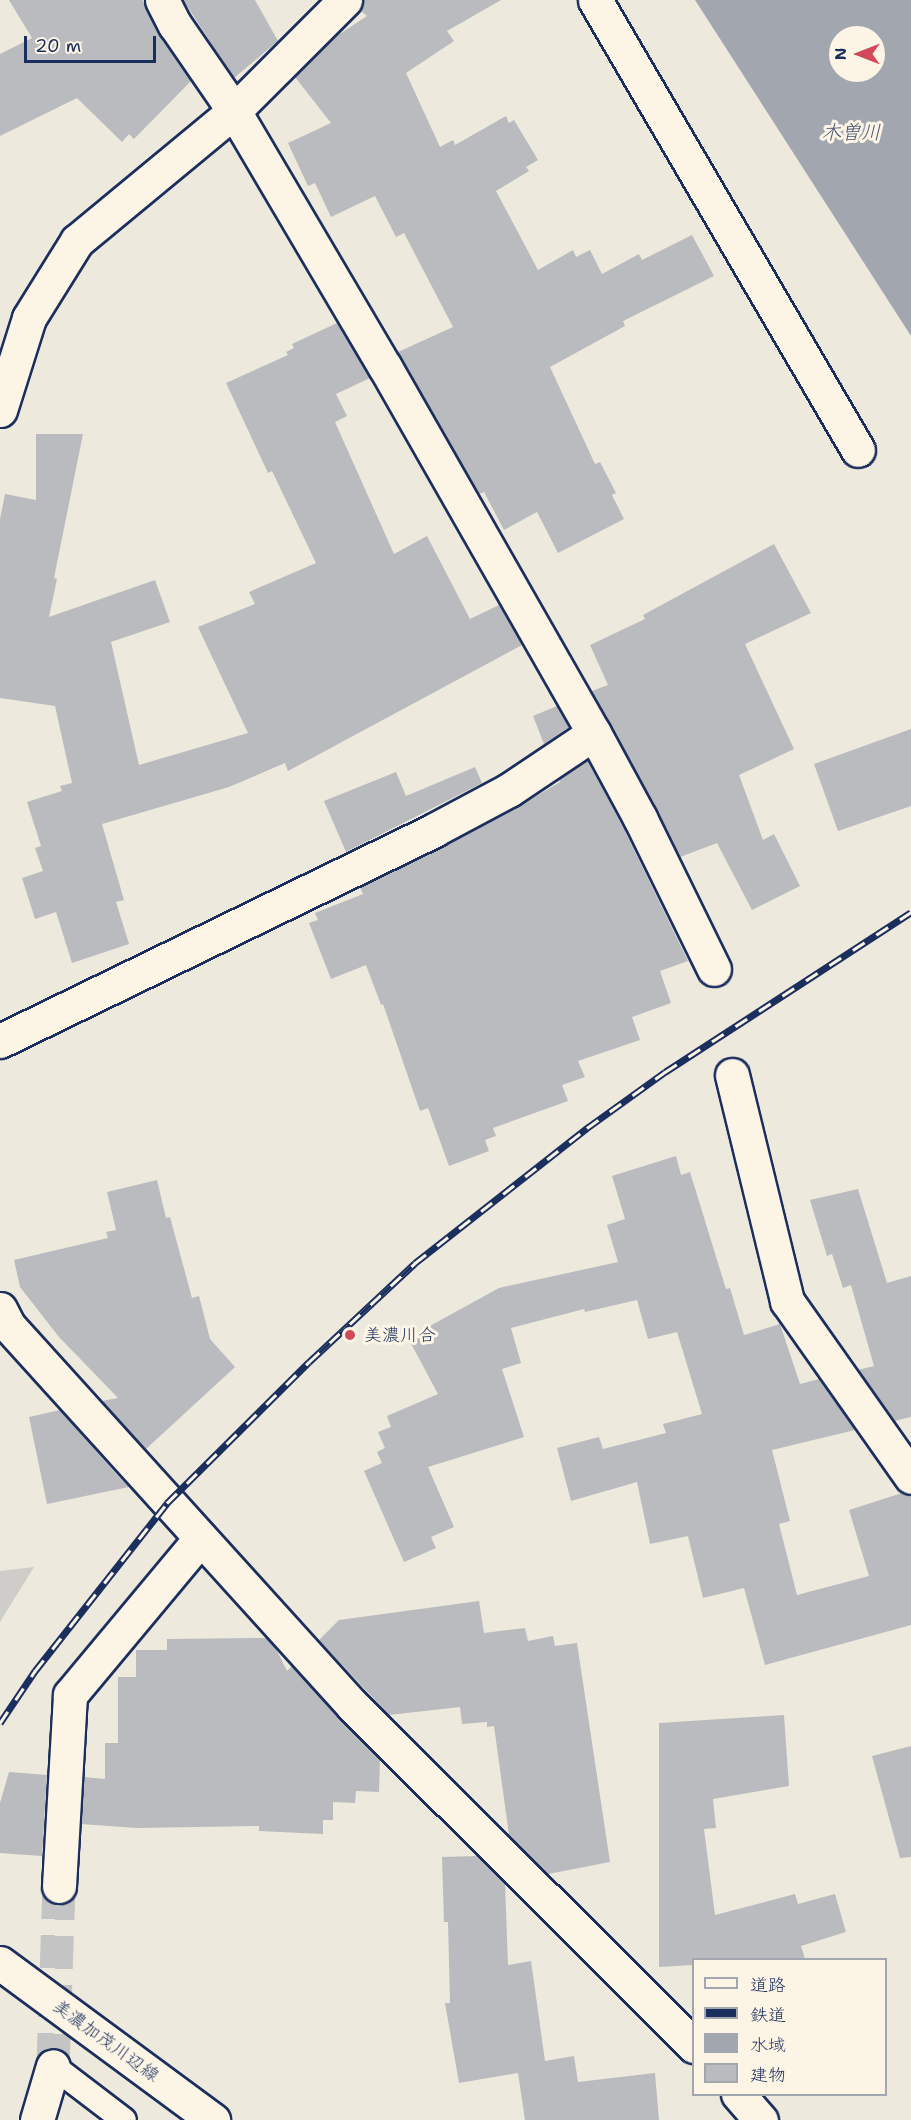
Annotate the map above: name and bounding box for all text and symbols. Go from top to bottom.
scale bar [27,24,159,62]
north arrow [827,24,887,84]
text: 20 m [35,34,81,58]
text: N [830,48,851,60]
water label: 木曽川 [821,120,881,144]
place label: 美濃川合 [364,1324,436,1346]
marker: 美濃川合 [341,1326,359,1344]
legend [692,1958,887,2096]
text: 道路 [750,1973,786,1997]
street label: 美濃加茂川辺線 [49,1995,163,2087]
text: 鉄道 [750,2003,786,2027]
text: 水域 [750,2033,786,2057]
text: 建物 [750,2063,786,2087]

